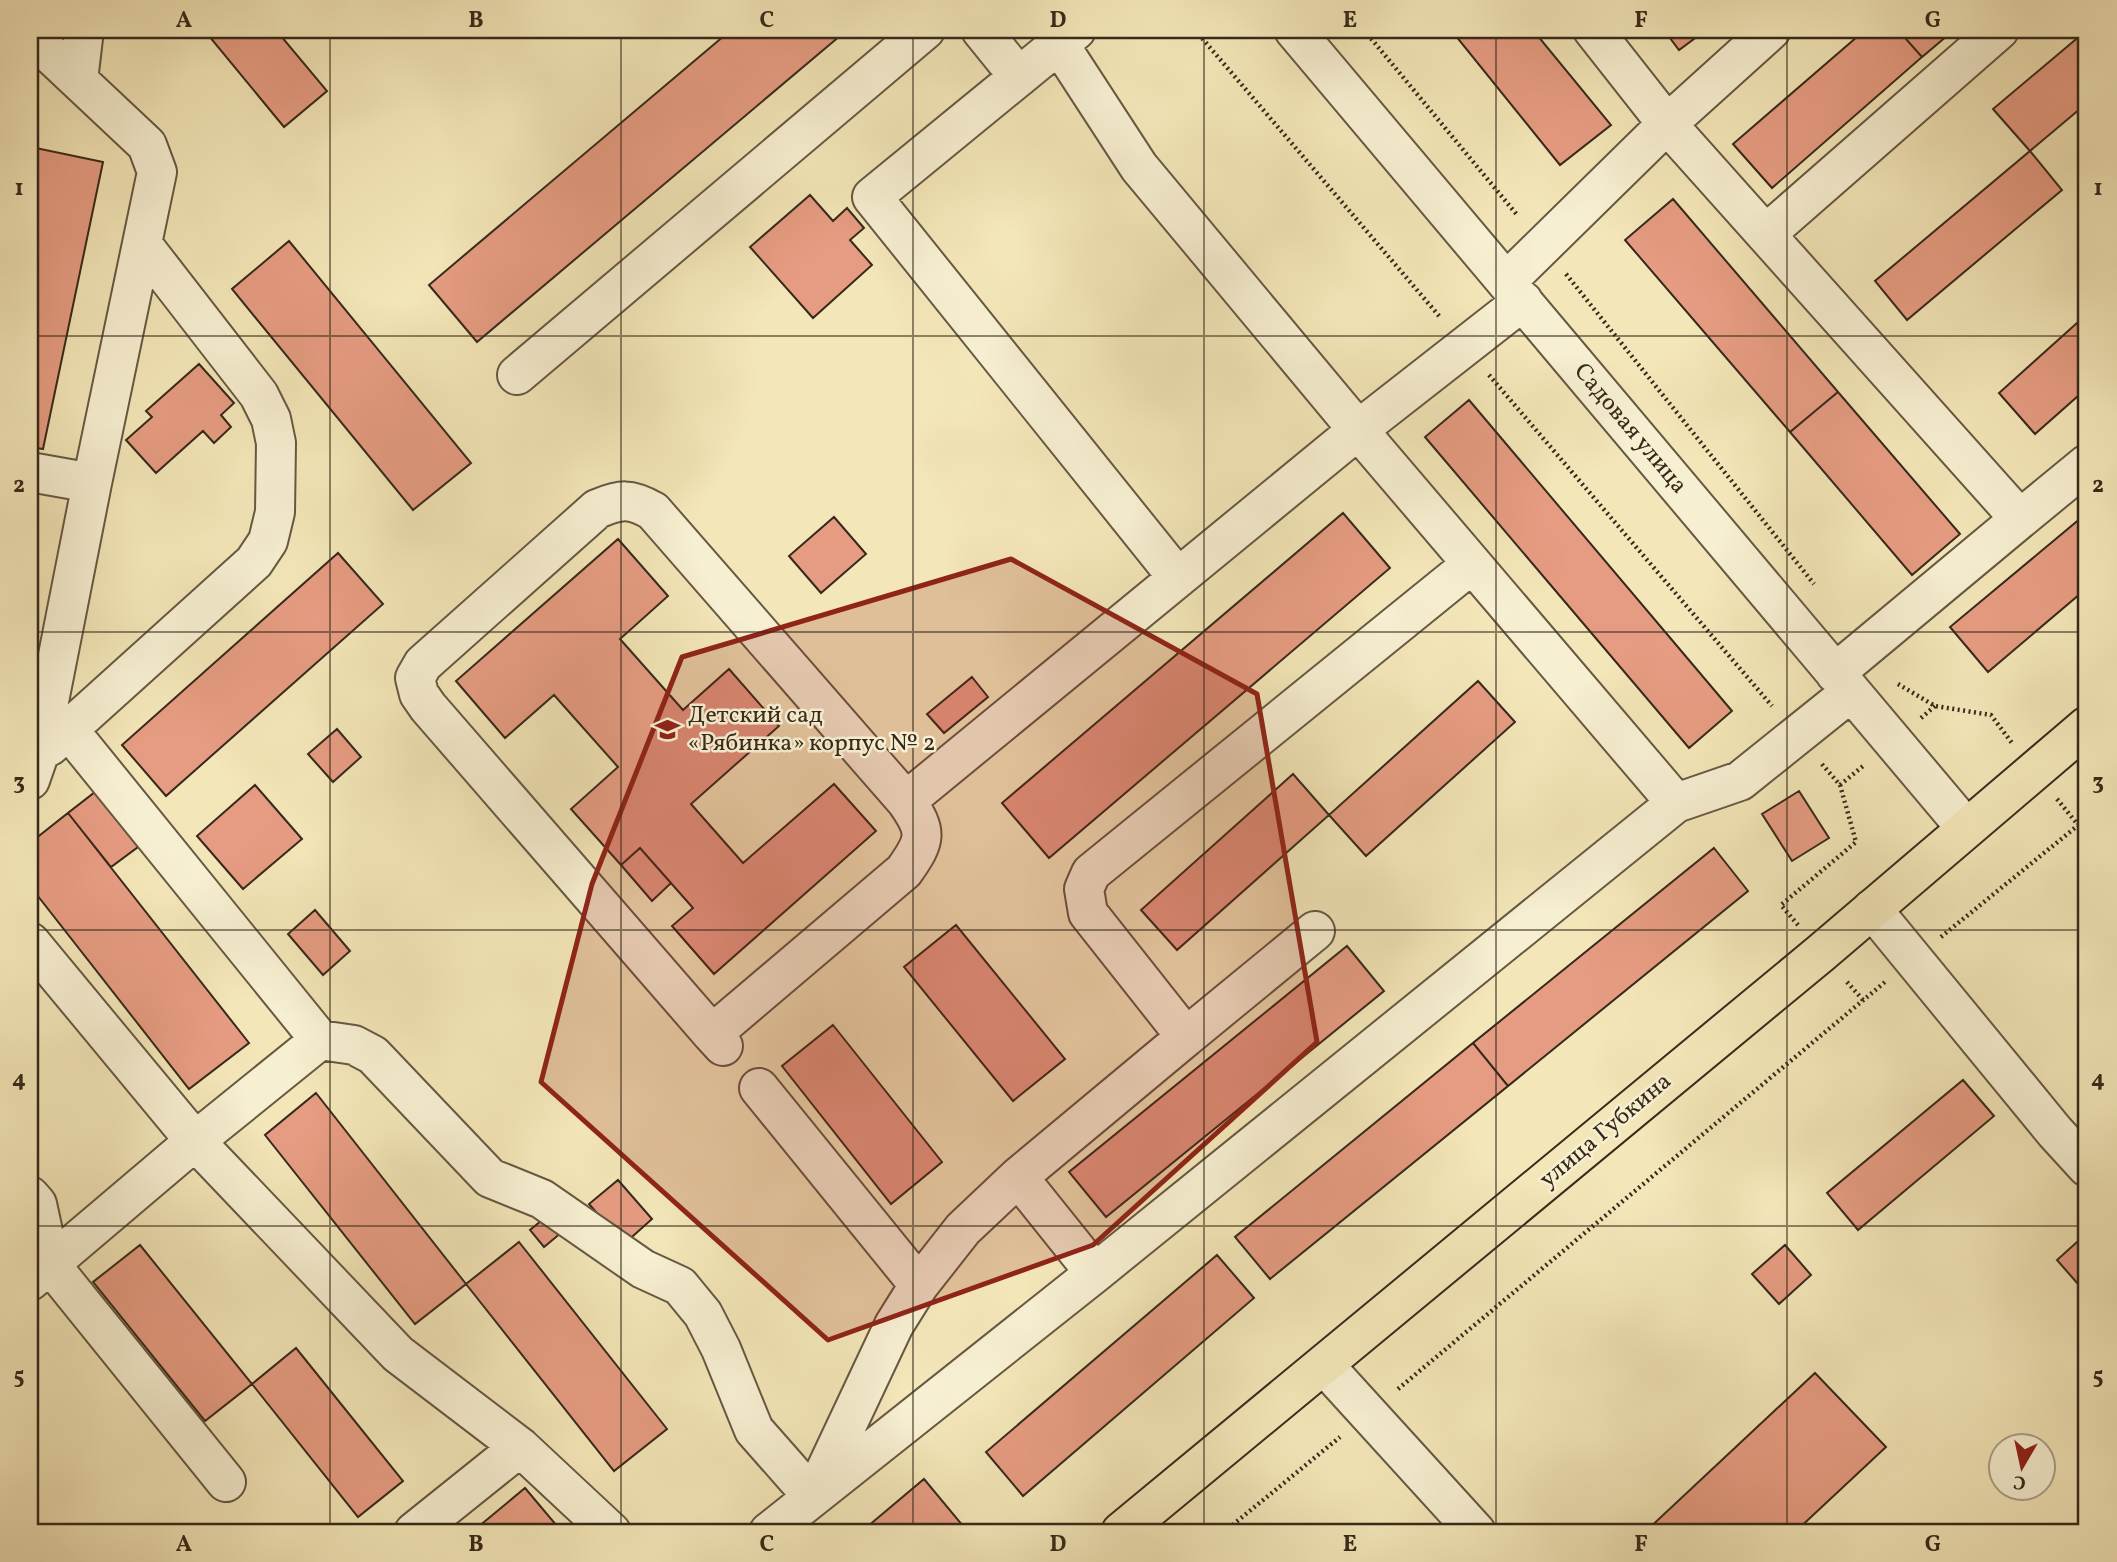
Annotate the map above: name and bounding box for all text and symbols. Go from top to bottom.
text: A [176,5,192,37]
text: B [468,5,484,37]
text: C [760,5,774,37]
text: D [1050,5,1067,37]
text: E [1343,5,1357,37]
text: F [1634,5,1648,37]
text: G [1925,5,1941,37]
text: 1 [14,173,24,205]
text: 1 [2093,173,2103,205]
street label: Садовая улица [1565,356,1695,502]
text: 2 [13,470,25,502]
text: 2 [2092,470,2104,502]
place label: Детский сад «Рябинка» корпус № 2 [688,699,936,761]
school or university icon: Детский сад «Рябинка» корпус № 2 [654,716,682,744]
text: 3 [13,767,25,799]
text: 3 [2092,767,2104,799]
text: 4 [12,1064,26,1096]
text: 4 [2091,1064,2105,1096]
street label: улица Губкина [1532,1065,1680,1197]
text: 5 [13,1361,25,1393]
text: 5 [2092,1361,2104,1393]
north arrow [1988,1432,2058,1502]
text: С [2012,1468,2028,1496]
text: A [176,1529,192,1561]
text: B [468,1529,484,1561]
text: C [760,1529,774,1561]
text: D [1050,1529,1067,1561]
text: E [1343,1529,1357,1561]
text: F [1634,1529,1648,1561]
text: G [1925,1529,1941,1561]

